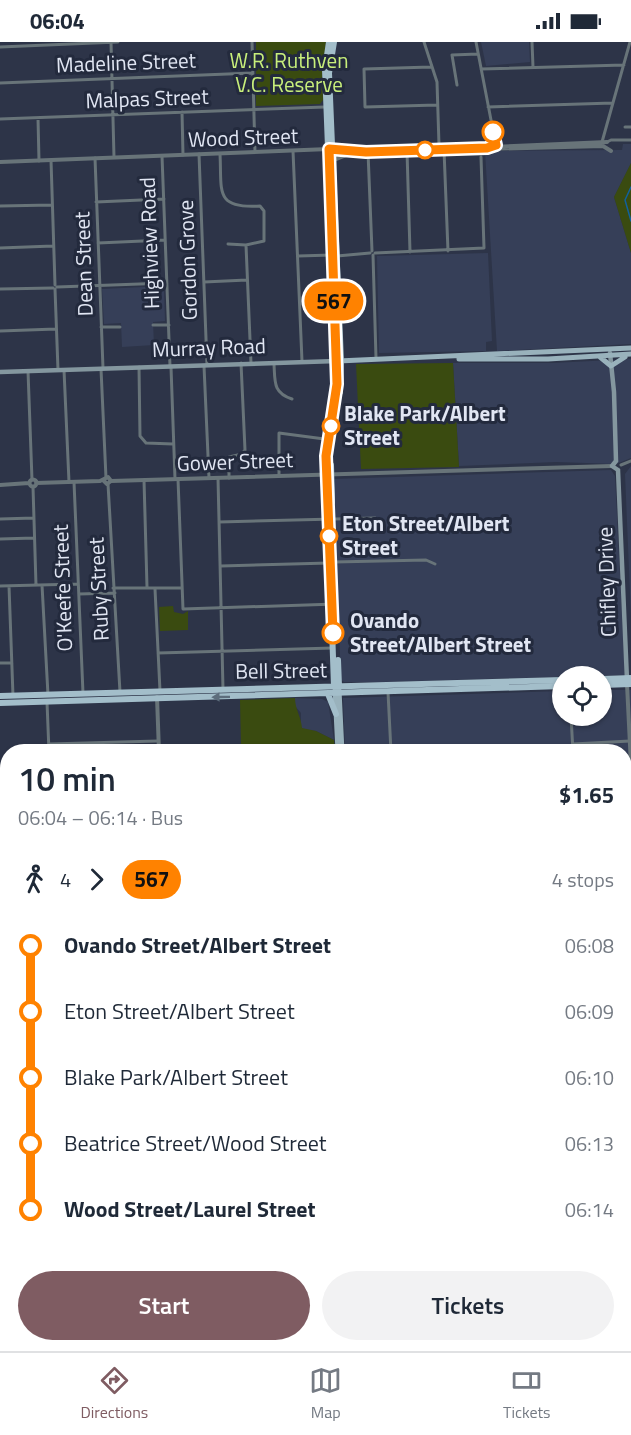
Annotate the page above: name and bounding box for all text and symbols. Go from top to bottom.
text: 06:04 [30,4,85,38]
street label: Madeline Street [55,44,197,80]
park label: W.R. Ruthven V.C. Reserve [230,44,348,100]
street label: Malpas Street [85,80,210,116]
street label: Wood Street [187,119,299,155]
unlabelled marker [482,121,504,143]
unlabelled marker [416,141,434,159]
street label: Highview Road [131,177,167,310]
street label: Gordon Grove [169,199,205,321]
street label: Dean Street [65,211,101,317]
line badge: 567 [300,282,368,320]
text: 567 [316,285,352,317]
street label: Murray Road [151,329,266,365]
place label: Blake Park/Albert Street [344,397,506,453]
marker: Blake Park/Albert Street [322,417,340,435]
street label: Gower Street [176,443,294,479]
place label: Eton Street/Albert Street [342,507,510,563]
street label: O'Keefe Street [44,523,80,652]
street label: Chifley Drive [588,526,624,638]
marker: Eton Street/Albert Street [320,527,338,545]
street label: Ruby Street [79,536,117,642]
place label: Ovando Street/Albert Street [350,604,532,660]
marker: Ovando Street/Albert Street [322,622,344,644]
street label: Bell Street [235,653,328,687]
map controls [552,666,612,726]
button: locate [552,666,612,726]
one-way arrow [212,692,231,701]
text: 10 min [18,754,116,804]
text: $1.65 [559,778,614,812]
text: 06:04 – 06:14 · Bus [18,802,183,833]
icon: walk [18,863,51,896]
icon: forward [80,863,113,896]
text: 567 [134,863,169,895]
text: 4 [60,864,71,895]
text: 4 stops [552,864,614,895]
text: Ovando Street/Albert Street [64,928,331,962]
text: 06:08 [565,930,614,961]
text: Eton Street/Albert Street [64,994,295,1028]
text: 06:09 [565,996,614,1027]
text: Blake Park/Albert Street [64,1060,288,1094]
text: 06:10 [565,1062,614,1093]
text: Beatrice Street/Wood Street [64,1126,327,1160]
text: 06:13 [565,1128,614,1159]
text: Wood Street/Laurel Street [64,1192,316,1226]
text: 06:14 [565,1194,614,1225]
button: Start [18,1271,310,1340]
button: Tickets [322,1271,614,1340]
tab: Directions [80,1364,148,1424]
tab: Map [309,1364,342,1424]
tab: Tickets [503,1364,551,1424]

